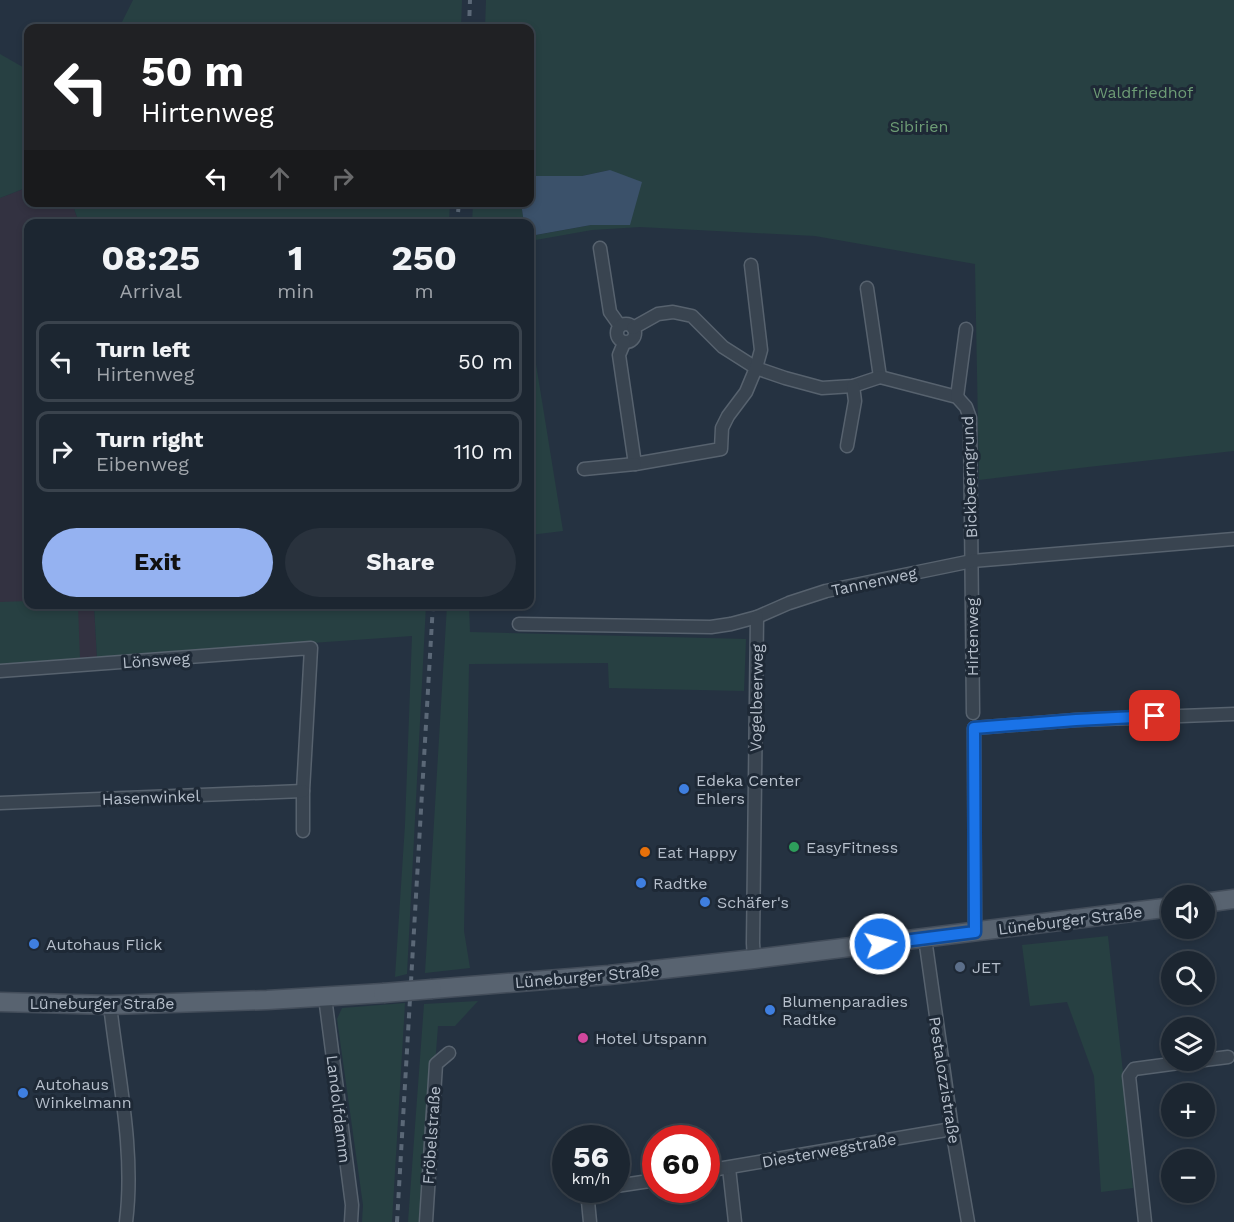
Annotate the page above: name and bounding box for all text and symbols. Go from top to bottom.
text: 50 m [141,47,244,96]
icon: left [42,48,120,126]
park label: Waldfriedhof [1093,83,1194,102]
text: Hirtenweg [141,97,274,129]
park label: Sibirien [890,117,948,136]
icon: left [200,162,233,195]
icon: ahead [263,162,296,195]
icon: right [326,162,359,195]
text: 08:25 [101,237,200,279]
text: 1 [288,237,303,279]
text: 250 [391,237,457,279]
text: Arrival [119,279,182,303]
text: min [277,279,314,303]
text: m [415,279,434,303]
text: Turn left [96,337,190,362]
icon: left [45,345,78,378]
text: 50 m [458,349,513,374]
text: Hirtenweg [96,362,194,386]
street label: Bickbeerngrund [958,415,981,539]
text: Turn right [96,427,203,452]
icon: right [45,435,78,468]
text: 110 m [454,439,513,464]
text: Eibenweg [96,452,189,476]
button: Exit [42,528,273,597]
button: Share [285,528,516,597]
street label: Tannenweg [830,563,919,600]
street label: Hirtenweg [963,597,982,676]
street label: Vogelbeerweg [746,643,767,752]
street label: Lönsweg [122,649,191,672]
pin [1129,690,1180,741]
icon: arrive [1138,699,1171,732]
place label: Edeka Center Ehlers [696,771,801,808]
marker: Edeka Center Ehlers [677,782,691,796]
street label: Hasenwinkel [101,786,201,809]
place label: EasyFitness [806,838,898,857]
marker: EasyFitness [787,840,801,854]
place label: Eat Happy [657,843,738,862]
marker: Eat Happy [638,845,652,859]
place label: Radtke [653,874,707,893]
marker: Radtke [634,876,648,890]
map controls [1161,885,1215,1203]
button: sound [1161,885,1215,939]
place label: Schäfer's [717,893,789,912]
marker: Schäfer's [698,895,712,909]
street label: Lüneburger Straße [997,902,1143,939]
position arrow [848,912,912,976]
place label: Autohaus Flick [46,935,162,954]
marker: Autohaus Flick [27,937,41,951]
button: search [1161,951,1215,1005]
place label: JET [972,958,1001,977]
marker: JET [953,960,967,974]
street label: Lüneburger Straße [514,961,660,992]
place label: Blumenparadies Radtke [782,992,908,1029]
street label: Lüneburger Straße [29,994,175,1013]
marker: Blumenparadies Radtke [763,1003,777,1017]
street label: Pestalozzistraße [925,1015,964,1145]
button: layers [1161,1017,1215,1071]
place label: Hotel Utspann [595,1029,707,1048]
marker: Hotel Utspann [576,1031,590,1045]
street label: Landolfdamm [322,1054,355,1164]
place label: Autohaus Winkelmann [35,1075,132,1112]
button: + [1161,1083,1215,1137]
street label: Fröbelstraße [419,1085,444,1185]
marker: Autohaus Winkelmann [16,1086,30,1100]
speed limit sign: 60 [642,1125,720,1203]
street label: Diesterwegstraße [760,1129,898,1172]
text: 56 [573,1139,609,1174]
button: − [1161,1149,1215,1203]
text: km/h [572,1170,610,1188]

